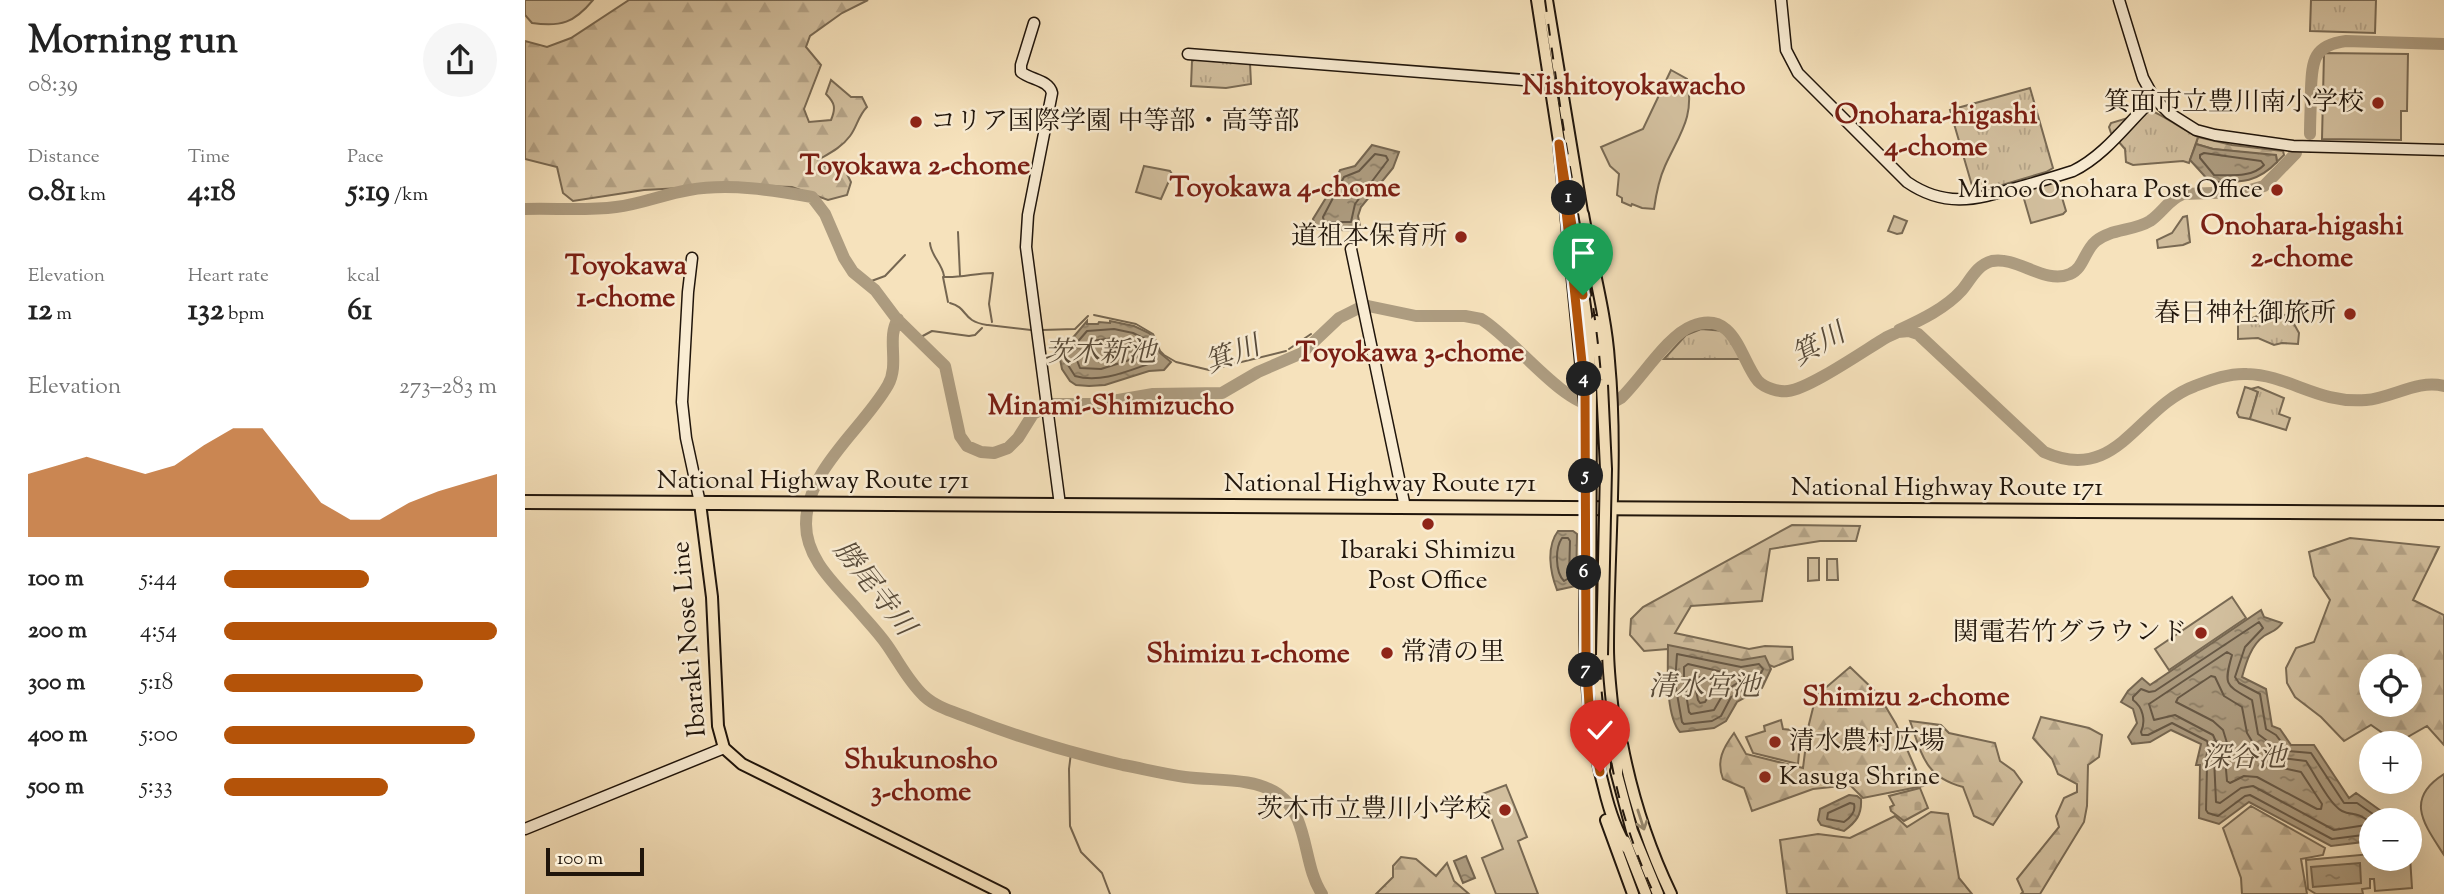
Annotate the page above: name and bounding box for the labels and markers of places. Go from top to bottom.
place label: 箕面市立豊川南小学校 [2104,85,2364,122]
marker: 箕面市立豊川南小学校 [2370,95,2386,111]
place label: コリア国際学園 中等部・高等部 [930,104,1300,141]
marker: コリア国際学園 中等部・高等部 [908,114,924,130]
place label: Minoo Onohara Post Office [1958,172,2263,209]
pin: 1 [1551,180,1587,216]
marker: Minoo Onohara Post Office [2269,182,2285,198]
place label: 道祖本保育所 [1291,219,1447,256]
pin [1553,223,1613,295]
marker: 道祖本保育所 [1453,229,1469,245]
place label: 春日神社御旅所 [2154,296,2336,333]
marker: 春日神社御旅所 [2342,306,2358,322]
pin: 4 [1567,362,1601,396]
pin: 5 [1569,458,1603,494]
marker: Ibaraki Shimizu Post Office [1420,516,1436,532]
place label: Ibaraki Shimizu Post Office [1340,533,1516,600]
pin: 6 [1567,556,1601,590]
place label: 関電若竹グラウンド [1953,615,2187,652]
marker: 関電若竹グラウンド [2193,625,2209,641]
place label: 常清の里 [1401,635,1505,672]
marker: 常清の里 [1379,645,1395,661]
pin: 7 [1569,652,1603,688]
pin [1570,700,1630,772]
place label: 清水農村広場 [1789,724,1945,761]
marker: 清水農村広場 [1767,734,1783,750]
place label: Kasuga Shrine [1779,759,1940,796]
marker: Kasuga Shrine [1757,769,1773,785]
place label: 茨木市立豊川小学校 [1257,792,1491,829]
marker: 茨木市立豊川小学校 [1497,802,1513,818]

